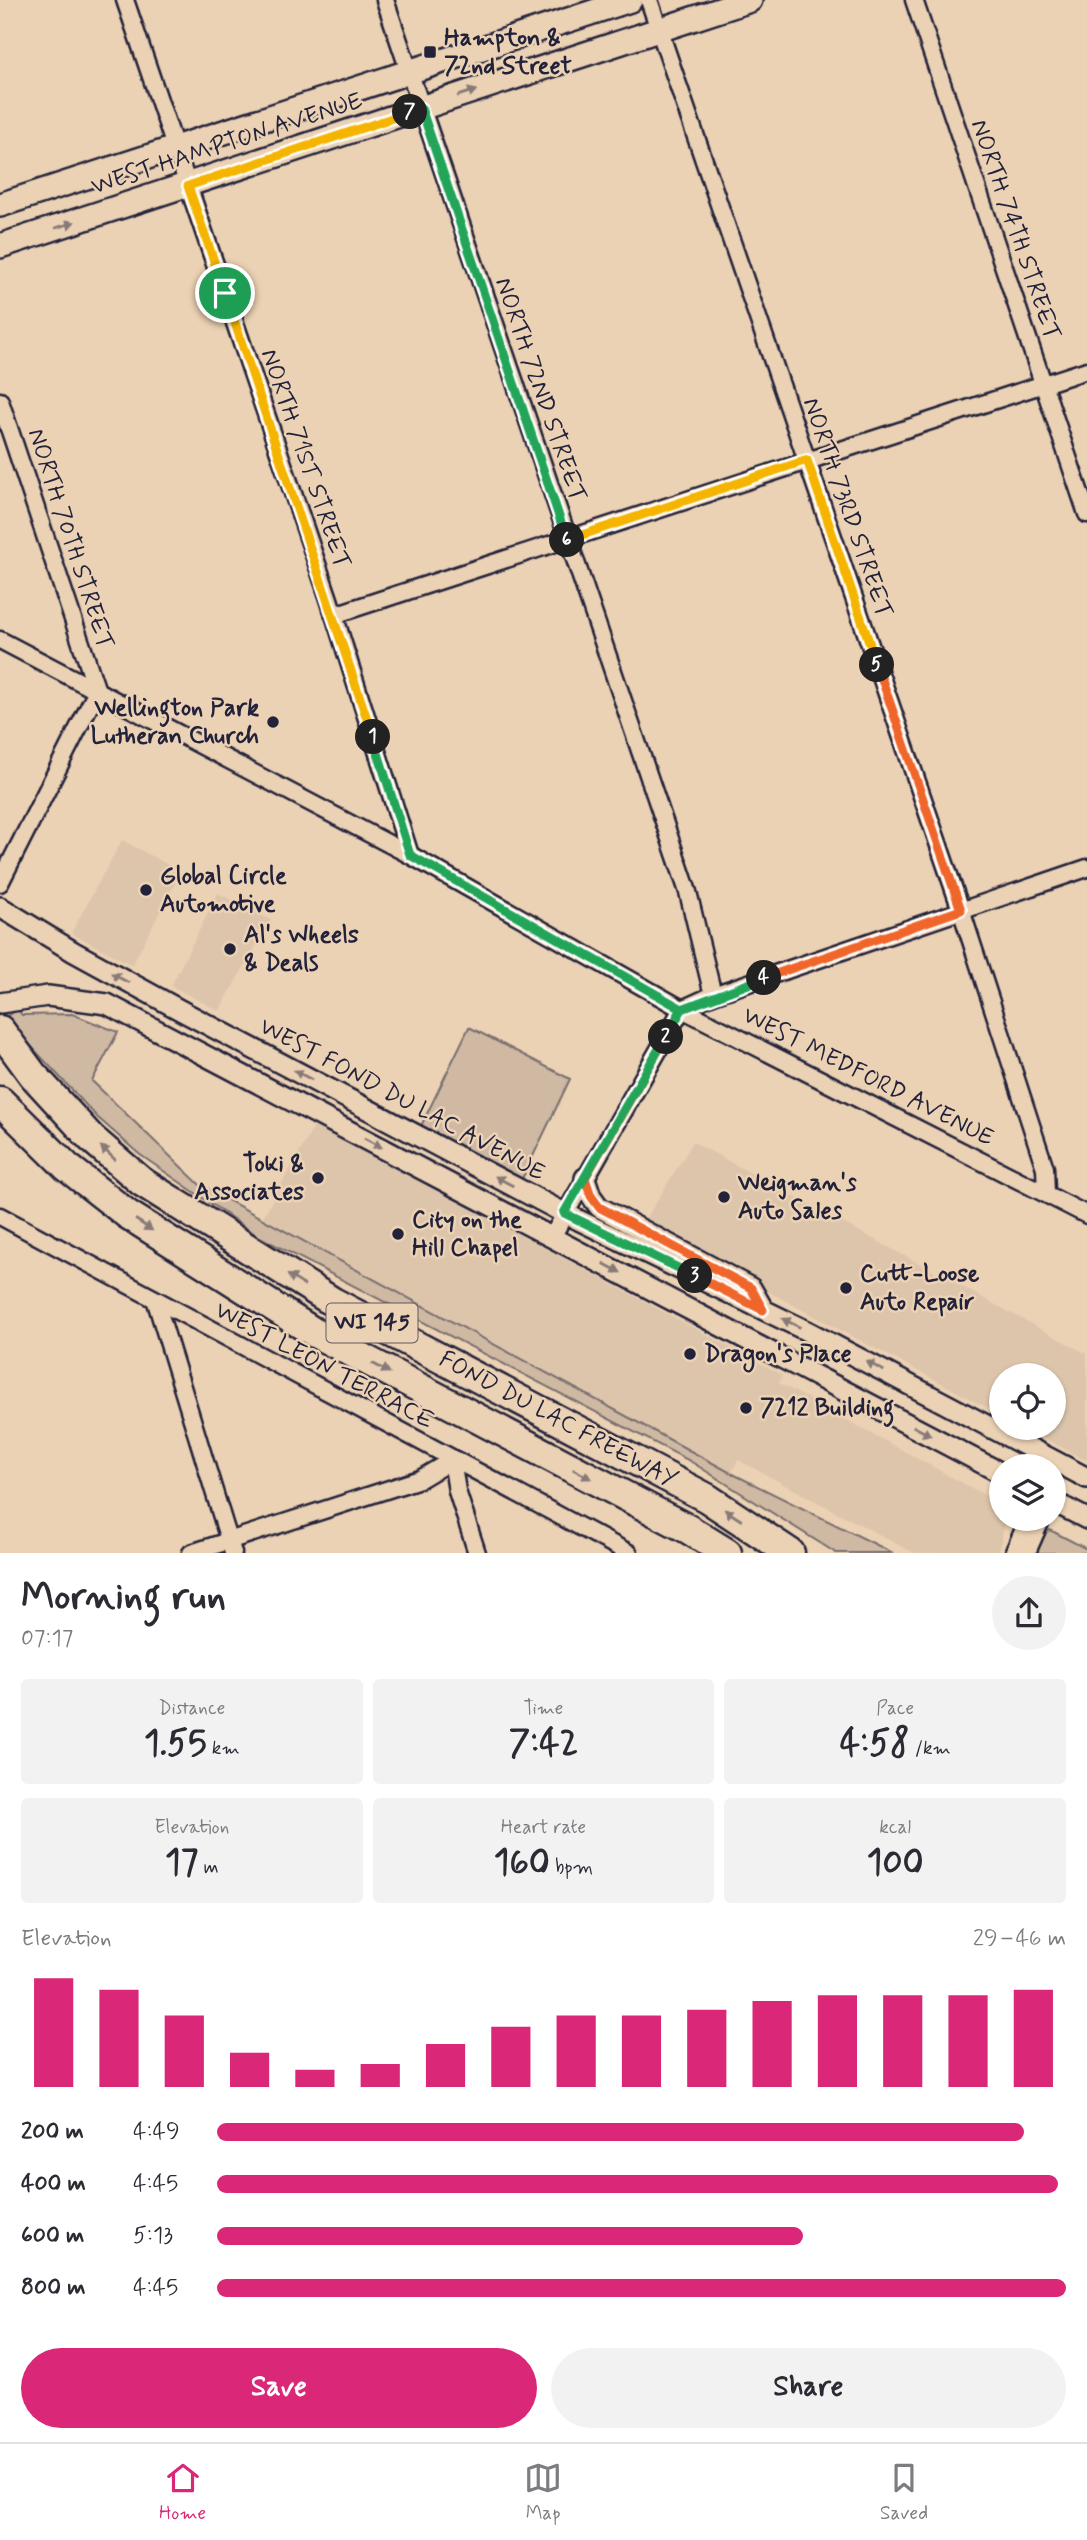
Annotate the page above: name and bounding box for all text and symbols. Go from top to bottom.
place label: Hampton & 72nd Street [444,23,572,82]
marker: Hampton & 72nd Street [422,44,438,60]
street label: WEST HAMPTON AVENUE [87,85,367,203]
one-way arrow [457,87,478,98]
pin: 7 [392,94,428,130]
text: 7 [404,99,415,124]
street label: NORTH 74TH STREET [963,116,1067,344]
one-way arrow [55,219,76,230]
pin [195,263,255,323]
icon: arrive [206,274,244,312]
street label: NORTH 72ND STREET [487,274,593,506]
street label: NORTH 71ST STREET [253,345,357,573]
street label: NORTH 73RD STREET [795,394,899,622]
street label: NORTH 70TH STREET [20,425,120,653]
pin: 6 [550,522,584,558]
text: 6 [562,527,571,552]
pin: 5 [860,648,894,682]
text: 5 [871,652,882,677]
place label: Wellington Park Lutheran Church [91,693,259,752]
marker: Wellington Park Lutheran Church [265,714,281,730]
pin: 1 [356,720,390,754]
text: 1 [368,724,377,749]
place label: Global Circle Automotive [160,861,287,920]
marker: Global Circle Automotive [138,882,154,898]
place label: Al's Wheels & Deals [244,920,359,979]
marker: Al's Wheels & Deals [222,941,238,957]
pin: 4 [746,960,782,996]
text: 4 [758,965,769,990]
one-way arrow [110,972,130,983]
street label: WEST MEDFORD AVENUE [737,1000,999,1154]
street label: WEST FOND DU LAC AVENUE [254,1011,550,1189]
pin: 2 [648,1020,684,1054]
text: 2 [661,1024,670,1049]
one-way arrow [293,1069,313,1081]
one-way arrow [363,1138,383,1149]
one-way arrow [99,1145,117,1161]
place label: Toki & Associates [194,1149,304,1208]
place label: Weigman's Auto Sales [737,1168,857,1227]
marker: Toki & Associates [310,1170,326,1186]
one-way arrow [494,1175,514,1187]
marker: Weigman's Auto Sales [716,1189,732,1205]
place label: City on the Hill Chapel [412,1205,522,1264]
one-way arrow [135,1218,154,1231]
marker: City on the Hill Chapel [390,1226,406,1242]
pin: 3 [678,1258,712,1294]
place label: Cutt-Loose Auto Repair [860,1259,980,1318]
one-way arrow [603,1262,623,1274]
text: 3 [690,1263,699,1288]
one-way arrow [287,1273,306,1286]
marker: Cutt-Loose Auto Repair [838,1280,854,1296]
street label: WEST LEON TERRACE [209,1295,439,1437]
road number: WI 145 [326,1304,418,1342]
one-way arrow [781,1317,801,1329]
place label: Dragon's Place [704,1339,852,1373]
street label: FOND DU LAC FREEWAY [434,1344,682,1496]
marker: Dragon's Place [682,1346,698,1362]
one-way arrow [865,1361,885,1372]
one-way arrow [371,1362,391,1374]
map controls [989,1363,1066,1531]
button: locate [989,1363,1066,1440]
place label: 7212 Building [760,1393,894,1427]
marker: 7212 Building [738,1400,754,1416]
one-way arrow [913,1425,932,1437]
button: layers [989,1454,1066,1531]
one-way arrow [572,1468,592,1479]
one-way arrow [724,1509,743,1522]
text: Morning run [21,1573,226,1622]
button: share [992,1576,1066,1650]
text: 07:17 [21,1624,73,1654]
text: Distance [158,1696,225,1721]
text: Time [524,1696,563,1721]
text: Pace [876,1696,914,1721]
text: 1.55 [144,1721,207,1767]
text: 7:42 [509,1721,578,1767]
text: 4:58 [840,1721,910,1767]
text: km [207,1736,240,1761]
text: /km [910,1736,951,1761]
text: Elevation [154,1815,229,1840]
text: Heart rate [501,1815,586,1840]
text: kcal [879,1815,911,1840]
text: 17 [165,1840,198,1886]
text: 160 [494,1840,550,1886]
text: 100 [867,1840,924,1886]
text: m [198,1855,219,1880]
text: bpm [550,1855,593,1880]
text: Elevation [21,1924,112,1954]
text: 29–46 m [973,1924,1066,1954]
text: 200 m [21,2117,84,2147]
text: 4:49 [133,2117,180,2147]
text: 400 m [21,2169,86,2199]
text: 4:45 [133,2169,178,2199]
text: 600 m [21,2221,84,2251]
text: 5:13 [133,2221,173,2251]
text: 800 m [21,2273,85,2303]
text: 4:45 [133,2273,178,2303]
button: Save [21,2348,537,2428]
button: Share [551,2348,1066,2428]
tab: Home [159,2459,206,2526]
tab: Map [524,2459,562,2526]
tab: Saved [880,2459,928,2526]

